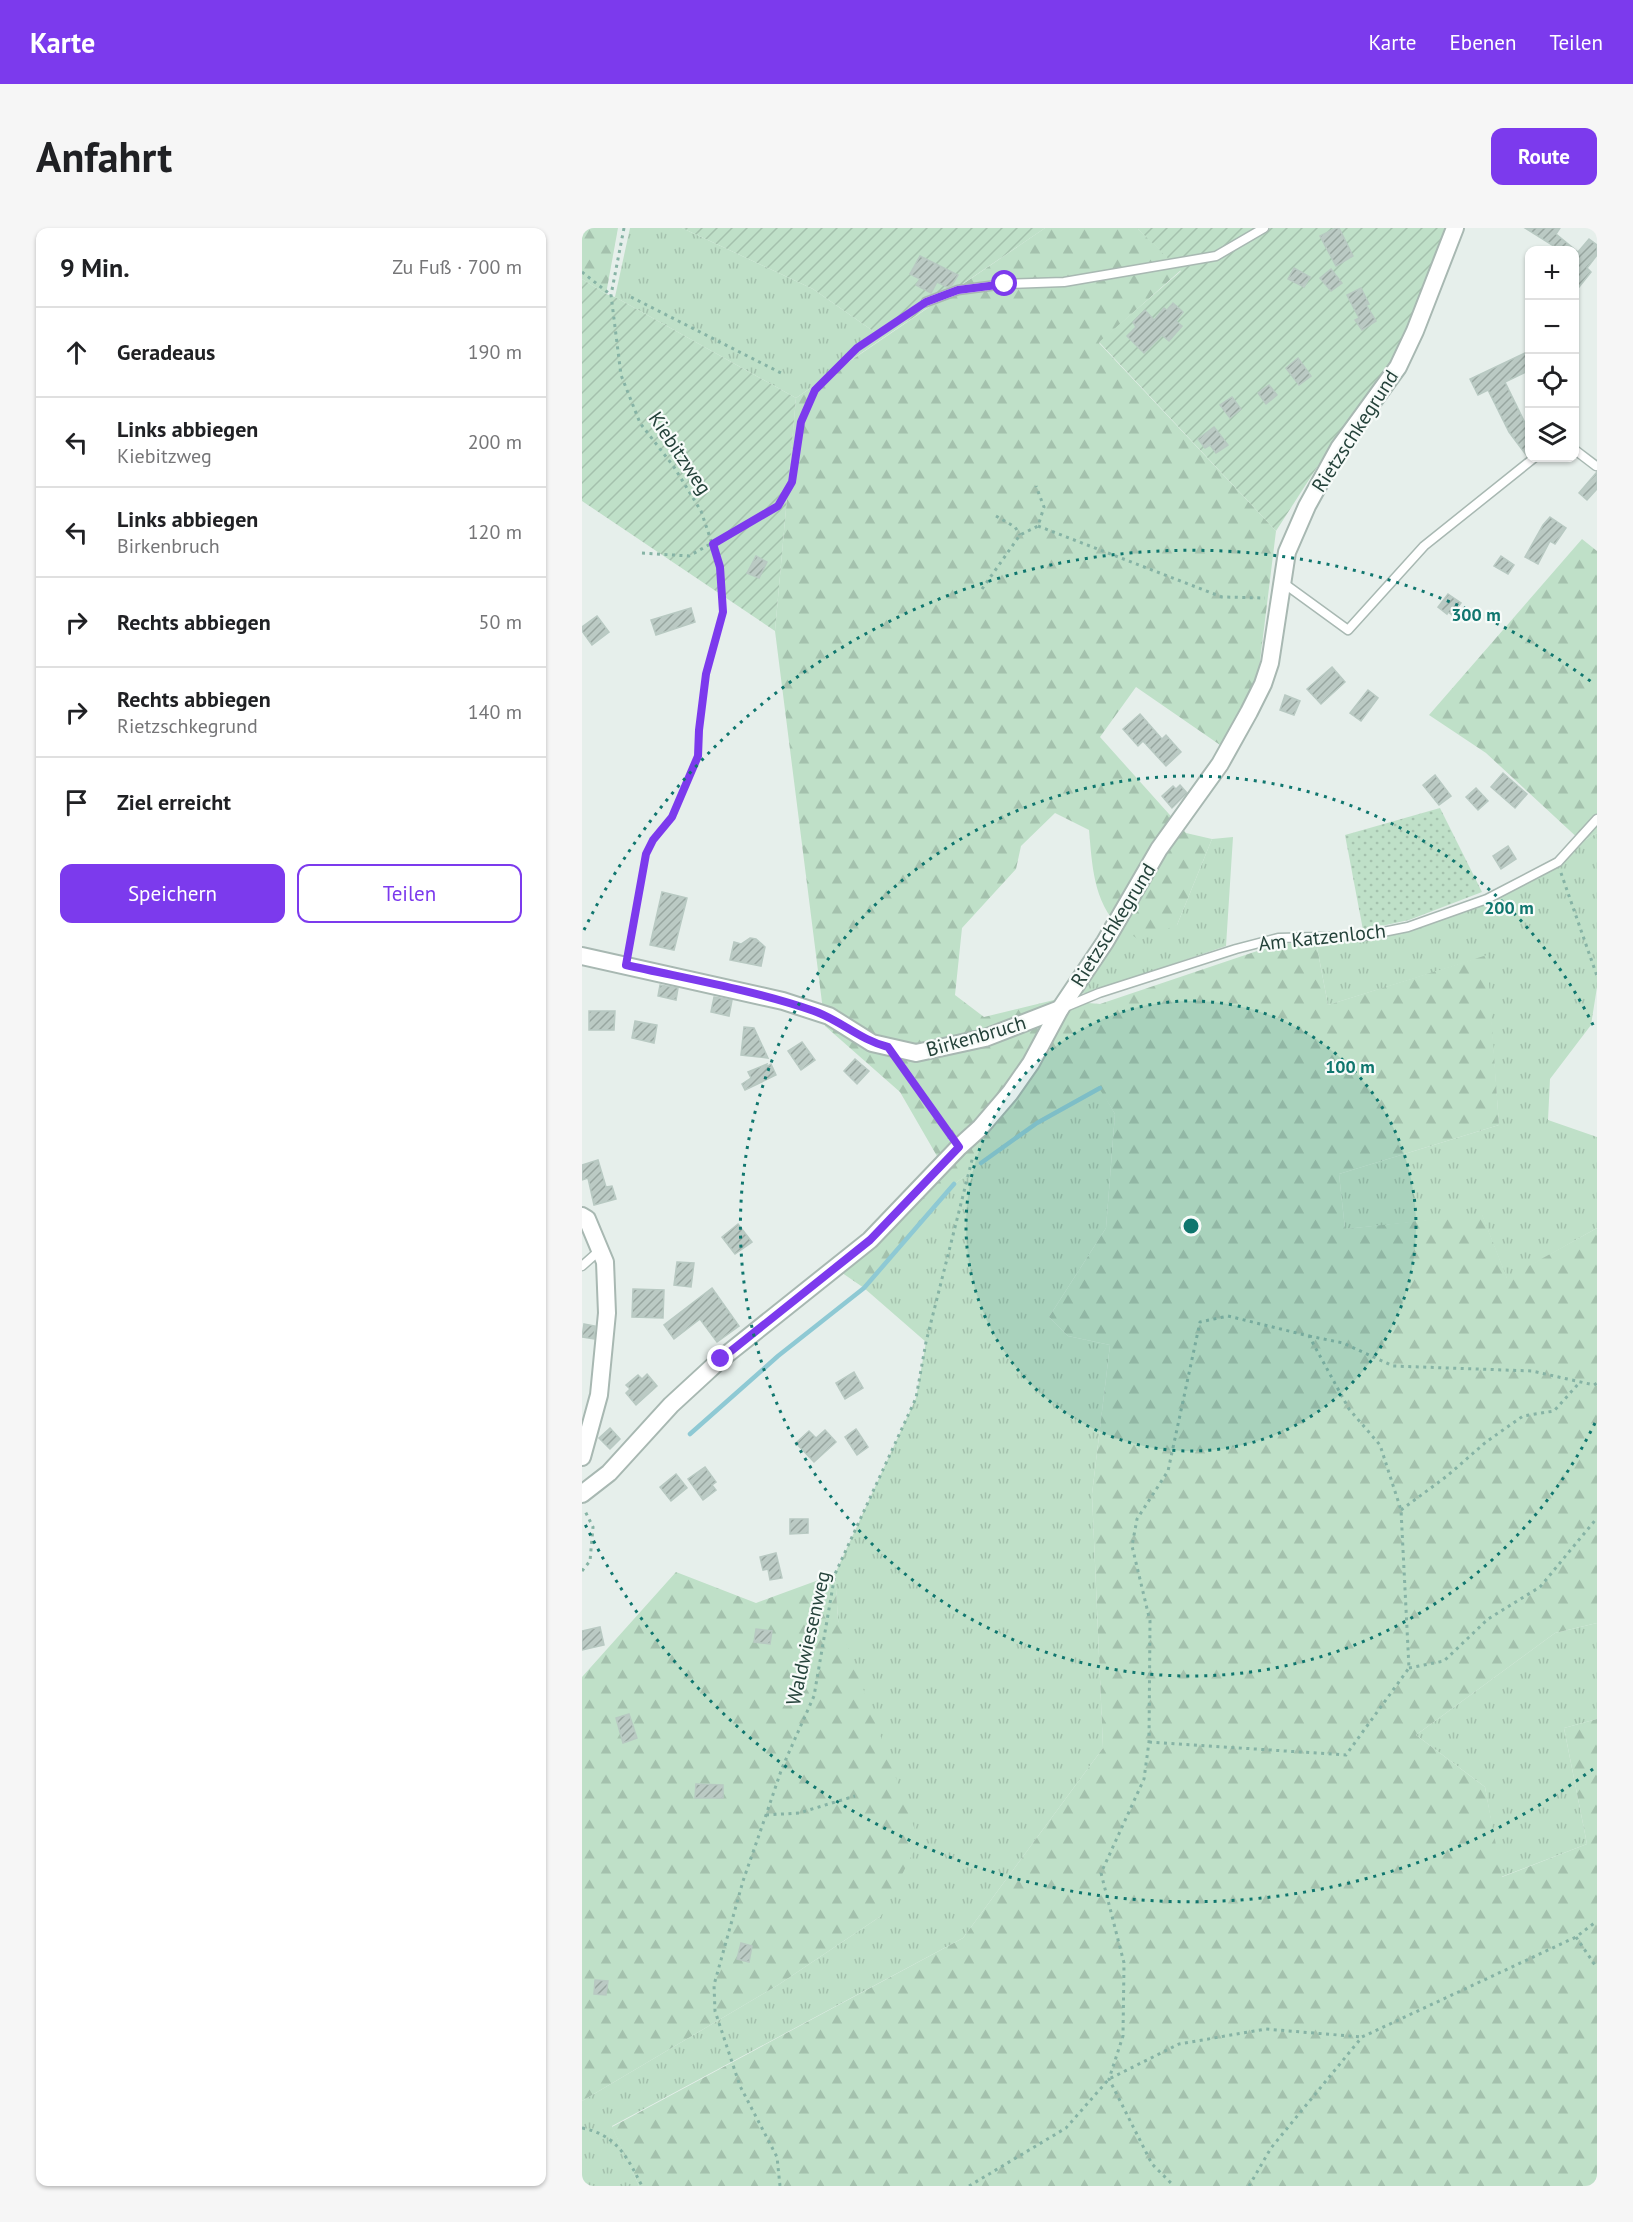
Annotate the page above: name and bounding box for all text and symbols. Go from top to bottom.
text: Karte [30,24,95,61]
text: Karte [1369,29,1417,56]
text: Ebenen [1450,29,1516,56]
text: Teilen [1549,29,1603,56]
button: Route [1491,128,1597,185]
text: Anfahrt [36,129,172,184]
map controls [1525,246,1579,462]
button: + [1525,246,1579,300]
text: 9 Min. [60,251,130,284]
text: Zu Fuß · 700 m [392,254,522,280]
route start [991,270,1017,296]
button: − [1525,300,1579,354]
icon: ahead [60,336,93,369]
text: Geradeaus [117,338,215,366]
text: 190 m [468,339,522,365]
button: locate [1525,354,1579,408]
street label: Rietzschkegrund [1306,365,1404,497]
street label: Kiebitzweg [643,406,717,500]
button: layers [1525,408,1579,462]
text: Links abbiegen [117,415,258,443]
icon: left [60,426,93,459]
text: 200 m [468,429,522,455]
text: Kiebitzweg [117,443,212,469]
text: Links abbiegen [117,505,258,533]
icon: left [60,516,93,549]
text: 120 m [468,519,522,545]
text: Birkenbruch [117,533,220,559]
text: 300 m [1451,603,1501,626]
icon: right [60,606,93,639]
text: Rechts abbiegen [117,608,271,636]
text: 50 m [479,609,522,635]
text: Rechts abbiegen [117,685,271,713]
icon: right [60,696,93,729]
text: 140 m [468,699,522,725]
text: Rietzschkegrund [117,713,258,739]
icon: arrive [60,786,93,819]
text: Ziel erreicht [117,788,231,816]
street label: Rietzschkegrund [1065,858,1161,992]
button: Speichern [60,864,285,923]
button: Teilen [297,864,522,923]
text: 200 m [1484,896,1534,919]
street label: Am Katzenloch [1257,917,1387,957]
street label: Birkenbruch [923,1009,1029,1063]
text: 100 m [1325,1055,1375,1078]
centre of rings [1181,1216,1201,1236]
route end [707,1345,733,1371]
street label: Waldwiesenweg [780,1568,836,1708]

